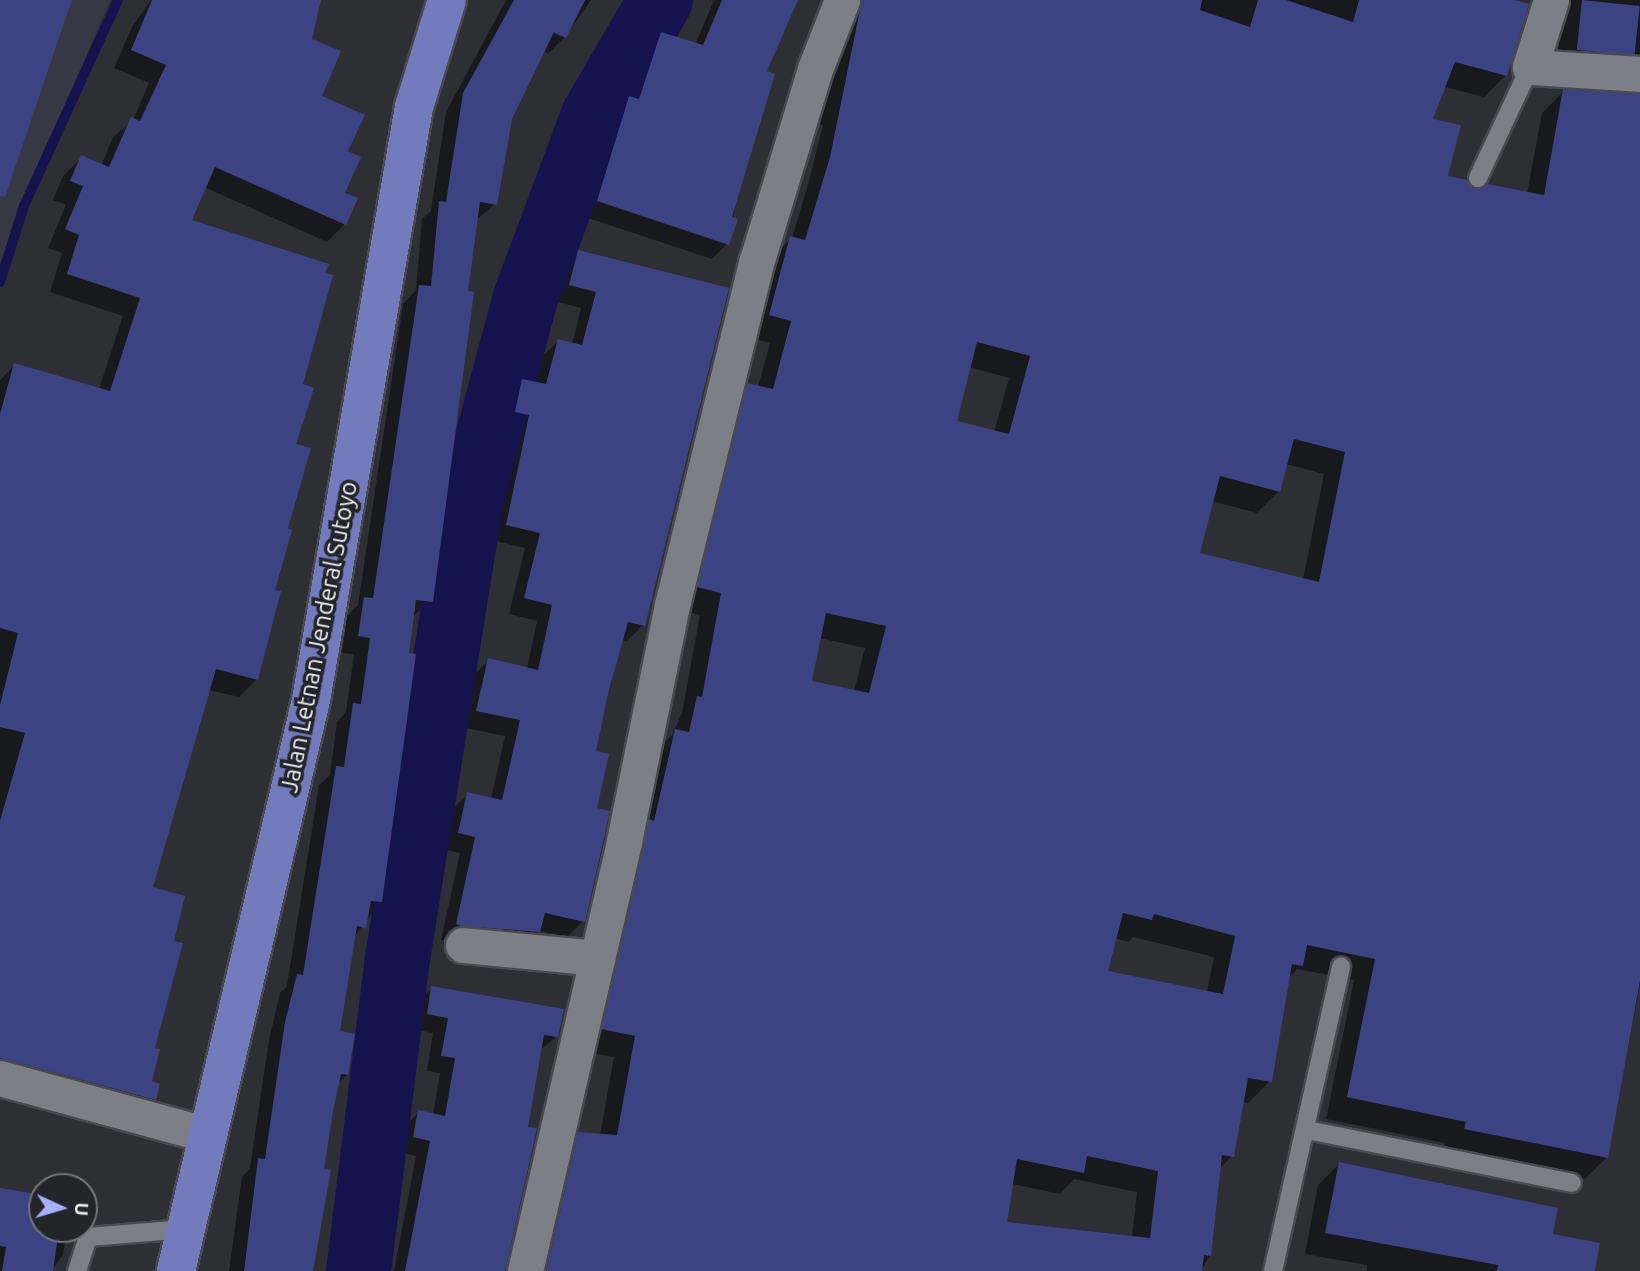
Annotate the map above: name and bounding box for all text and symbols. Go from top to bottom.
street label: Jalan Letnan Jenderal Sutoyo [275,479,363,795]
north arrow [28,1173,98,1243]
text: U [71,1202,93,1217]

